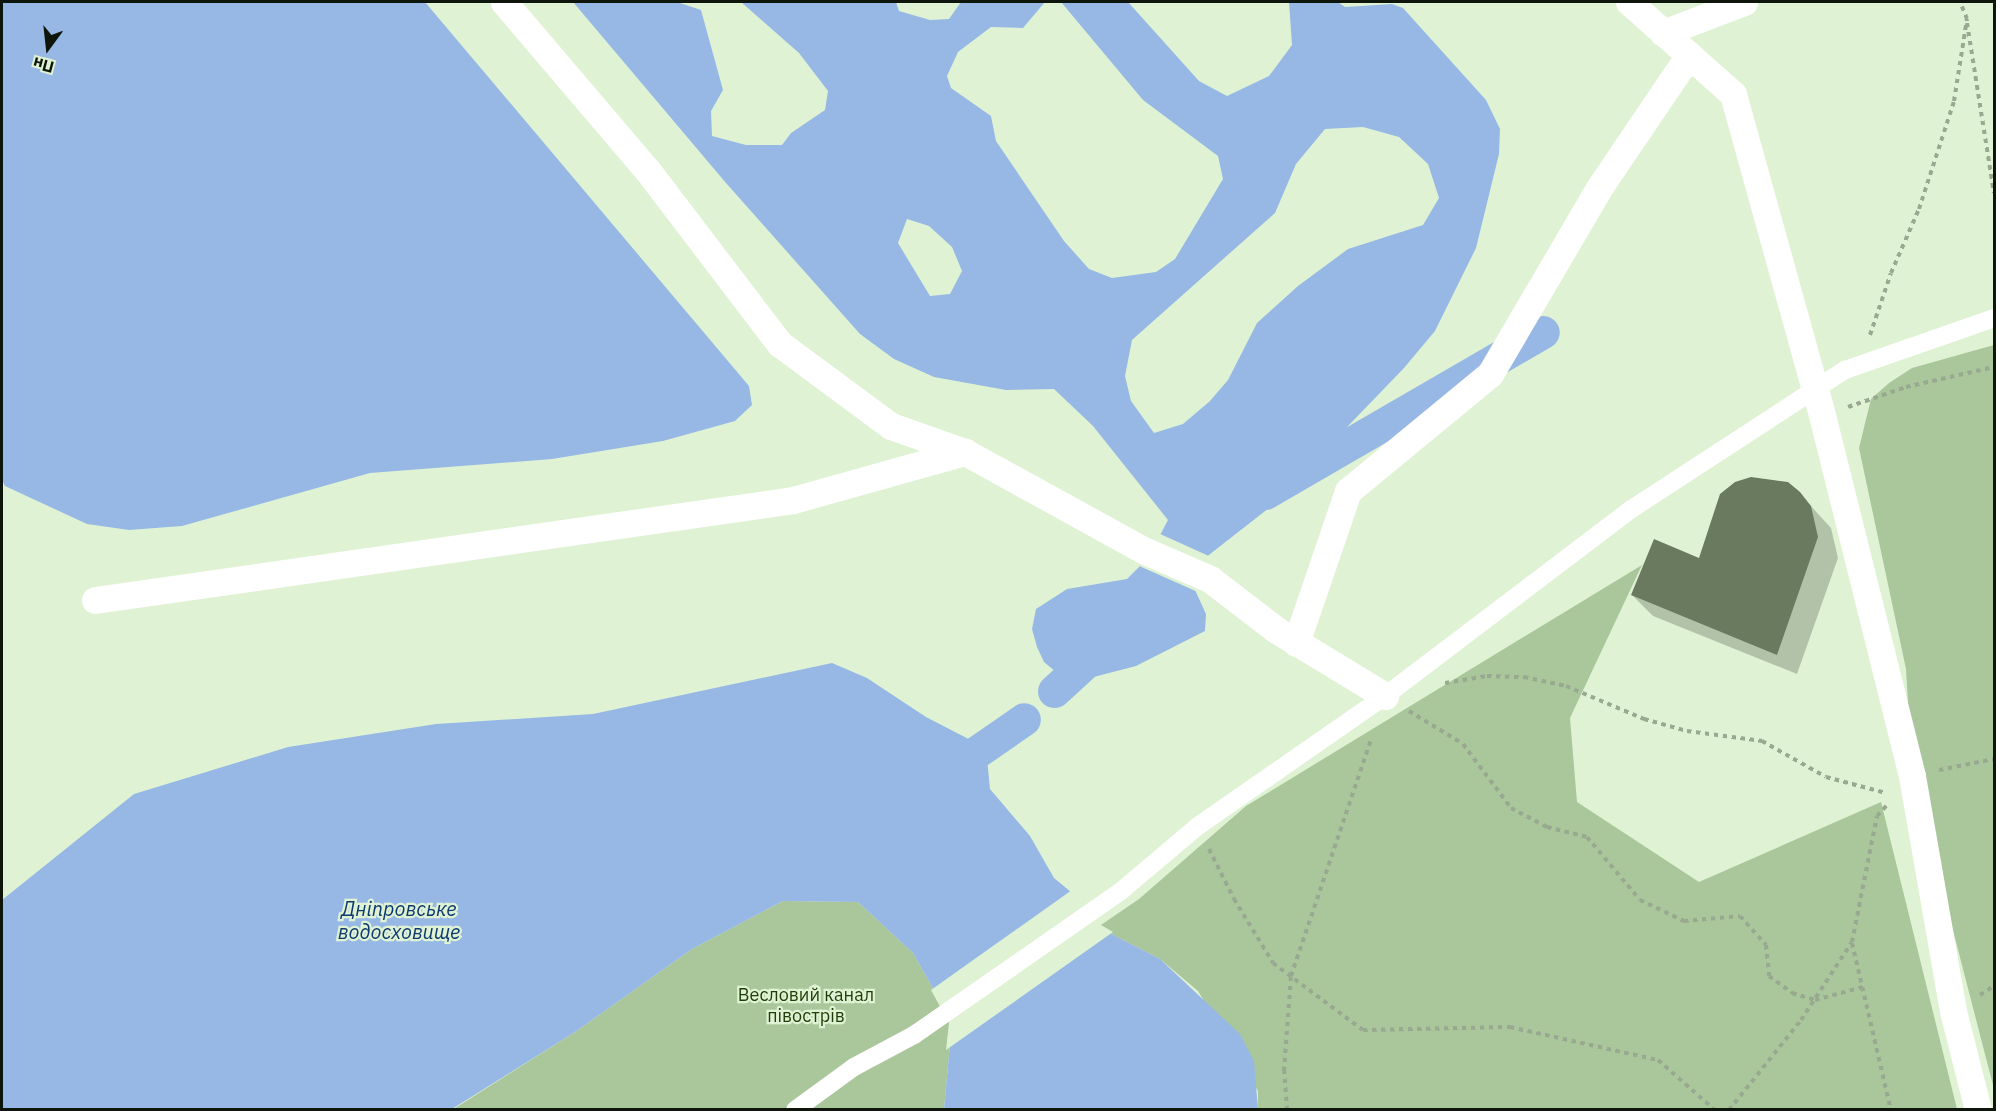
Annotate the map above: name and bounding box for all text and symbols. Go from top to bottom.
north arrow [18,18,78,78]
text: Пн [31,53,56,78]
water label: Дніпровське водосховище [338,897,460,944]
park label: Весловий канал півострів [738,985,874,1028]

